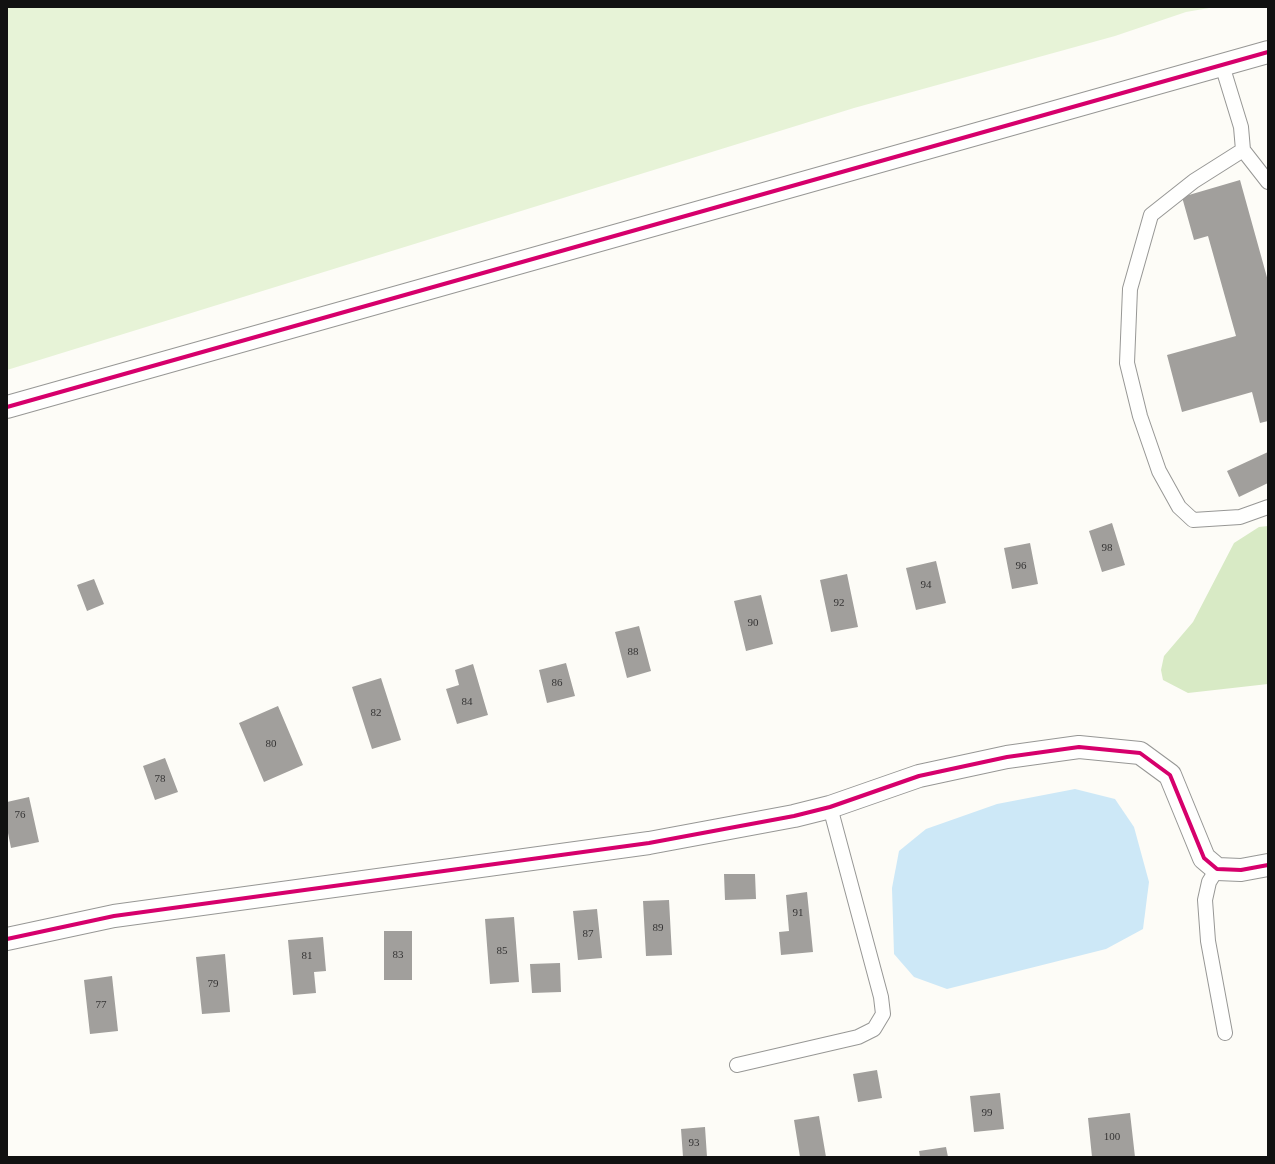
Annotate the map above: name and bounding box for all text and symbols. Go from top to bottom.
house number: 98 [1102,541,1112,555]
house number: 96 [1016,559,1026,573]
house number: 94 [920,578,932,592]
house number: 92 [834,596,844,610]
house number: 90 [748,616,758,630]
house number: 88 [628,645,638,659]
house number: 86 [552,676,562,690]
house number: 84 [462,695,472,709]
house number: 82 [370,706,382,720]
house number: 80 [266,737,276,751]
house number: 78 [154,772,166,786]
house number: 76 [14,808,26,822]
house number: 91 [792,906,804,920]
house number: 89 [652,921,664,935]
house number: 87 [582,927,594,941]
house number: 85 [496,944,508,958]
house number: 83 [392,948,404,962]
house number: 81 [302,949,312,963]
house number: 79 [208,977,218,991]
house number: 77 [96,998,106,1012]
house number: 99 [982,1106,992,1120]
house number: 100 [1104,1130,1120,1144]
house number: 93 [688,1136,700,1150]

